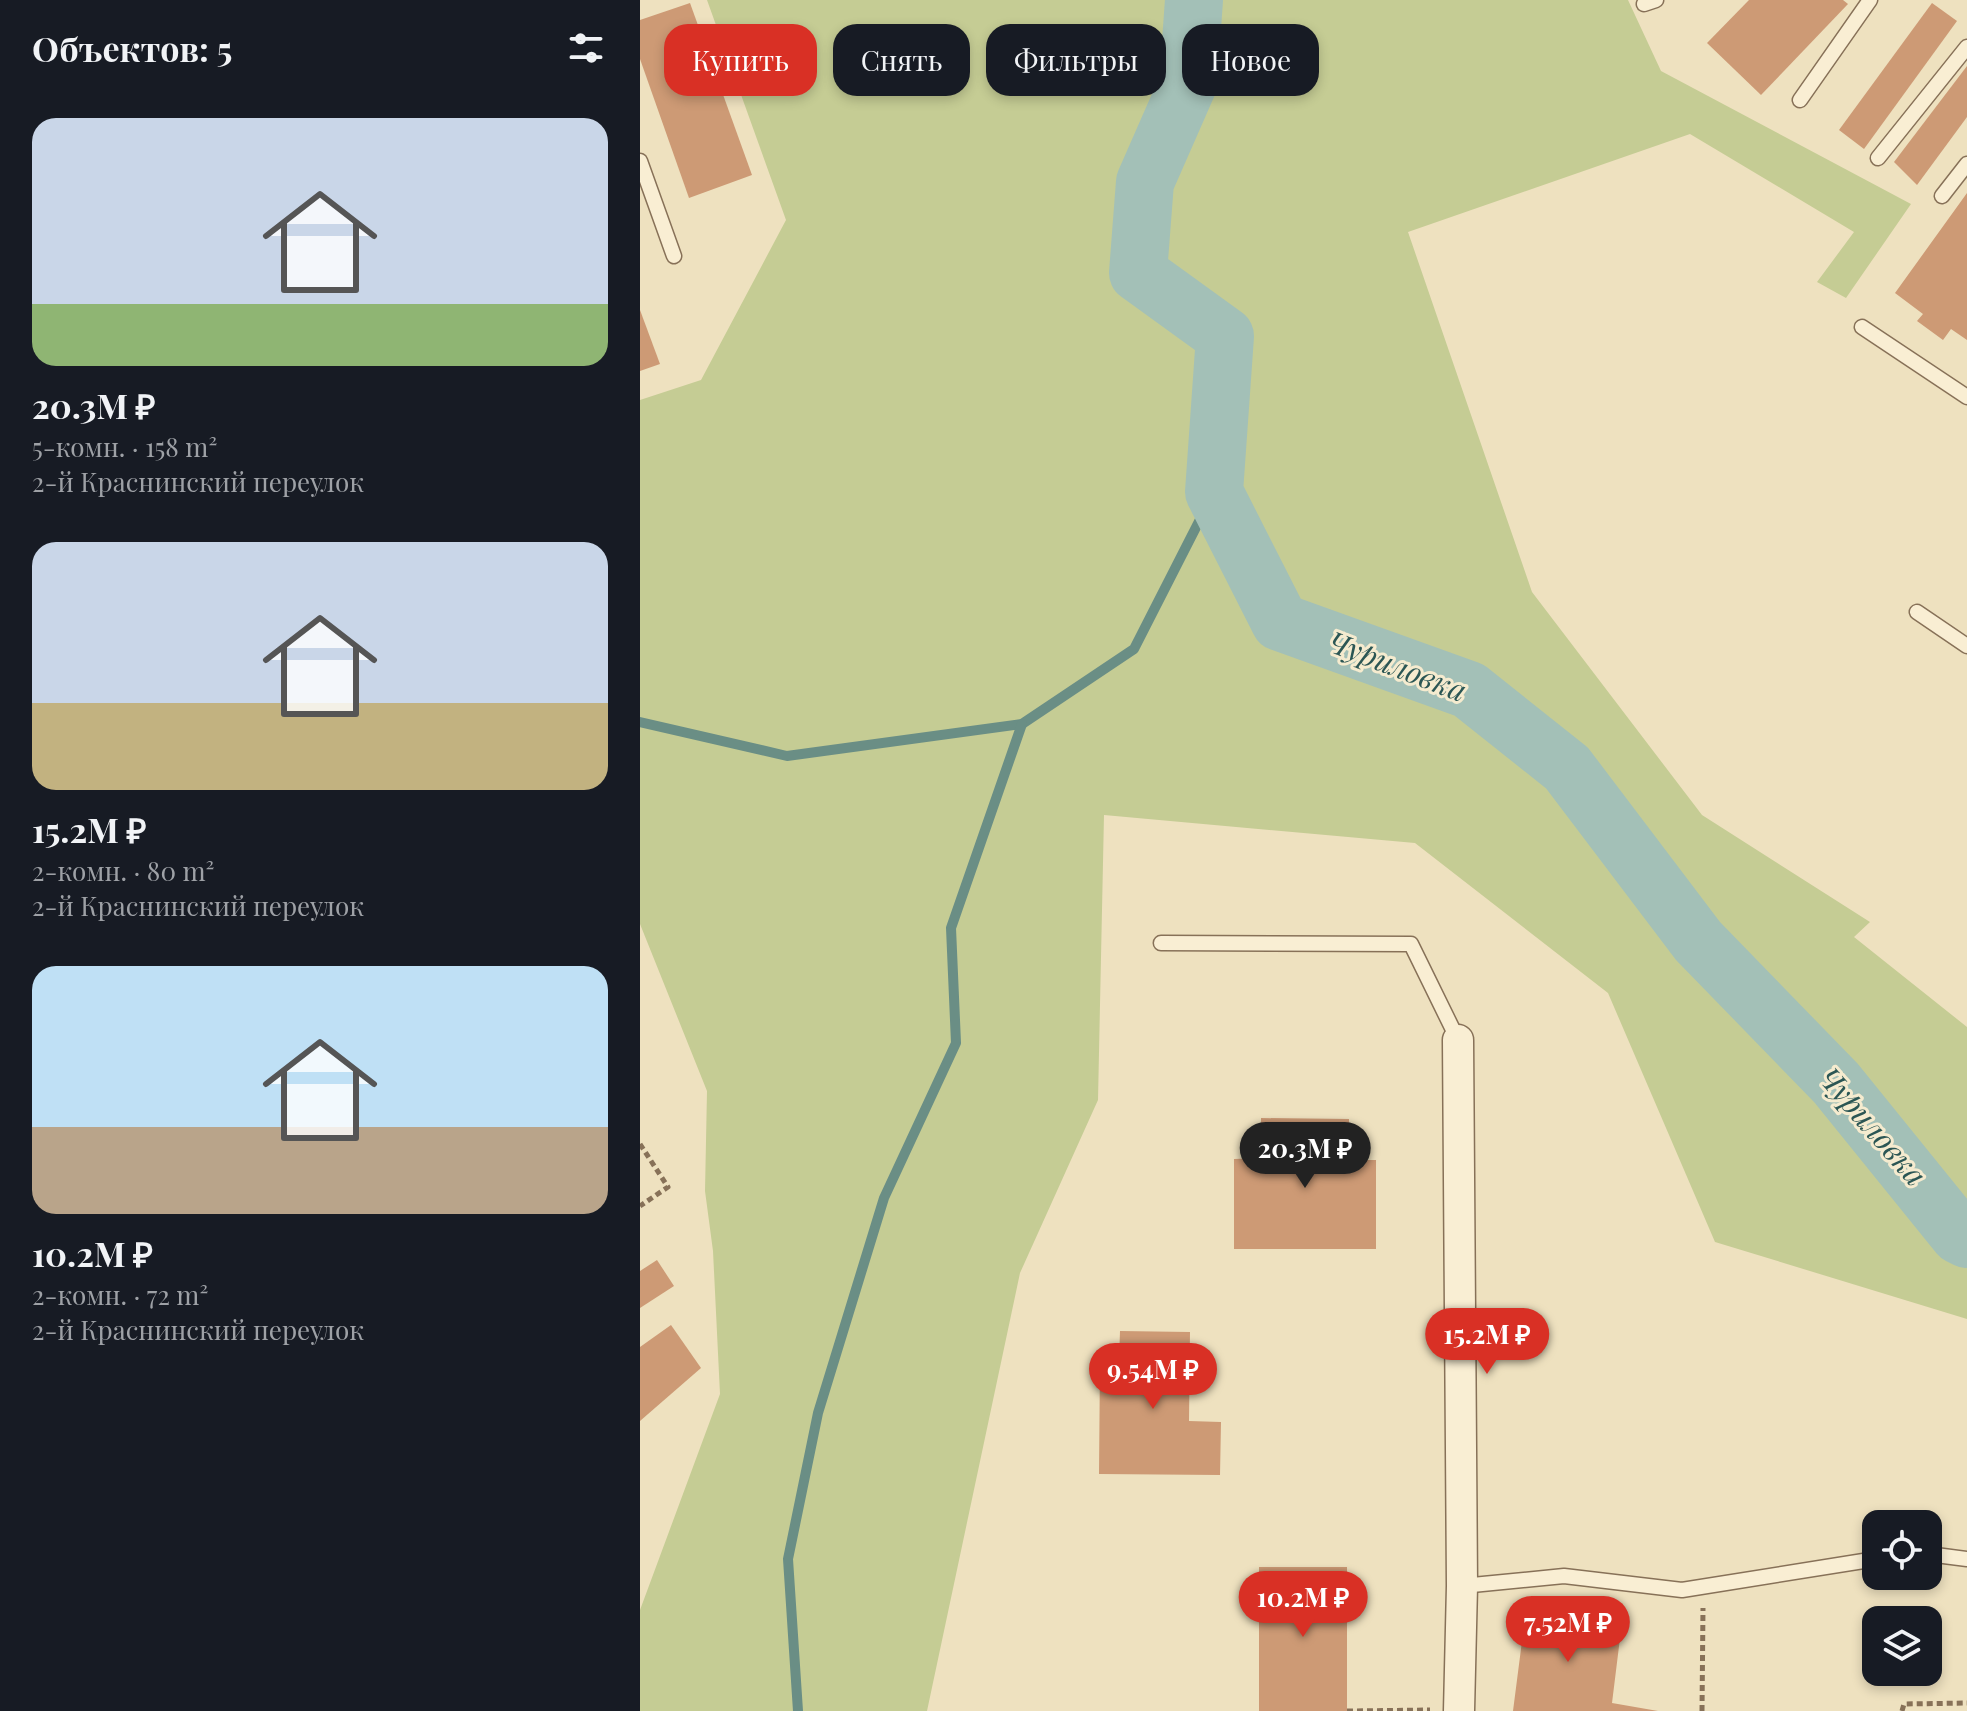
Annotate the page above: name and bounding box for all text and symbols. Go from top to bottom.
chip: Купить [664,24,817,96]
chip: Снять [833,24,970,96]
chip: Фильтры [986,24,1166,96]
chip: Новое [1182,24,1319,96]
text: Объектов: 5 [32,25,232,71]
icon: filters [564,26,608,70]
icon: home [248,170,392,314]
text: 20.3M ₽ [32,382,156,428]
text: 5-комн. · 158 m² [32,429,217,464]
text: 2-й Краснинский переулок [32,464,364,499]
icon: home [248,594,392,738]
water label: Чуриловка [1323,621,1473,710]
text: 15.2M ₽ [32,806,146,852]
text: 2-комн. · 80 m² [32,853,214,888]
text: 2-й Краснинский переулок [32,888,364,923]
icon: home [248,1018,392,1162]
water label: Чуриловка [1811,1058,1936,1193]
pin: 20.3M ₽ [1231,1122,1379,1190]
text: 20.3M ₽ [1258,1130,1352,1165]
text: 10.2M ₽ [32,1230,153,1276]
text: 2-комн. · 72 m² [32,1277,208,1312]
pin: 15.2M ₽ [1413,1308,1561,1376]
text: 2-й Краснинский переулок [32,1312,364,1347]
text: 15.2M ₽ [1443,1316,1531,1351]
pin: 9.54M ₽ [1079,1343,1227,1411]
text: 9.54M ₽ [1107,1351,1199,1386]
map controls [1862,1510,1942,1686]
button: locate [1862,1510,1942,1590]
pin: 10.2M ₽ [1229,1571,1377,1639]
text: 10.2M ₽ [1257,1579,1349,1614]
pin: 7.52M ₽ [1494,1596,1642,1664]
text: 7.52M ₽ [1524,1604,1612,1639]
button: layers [1862,1606,1942,1686]

